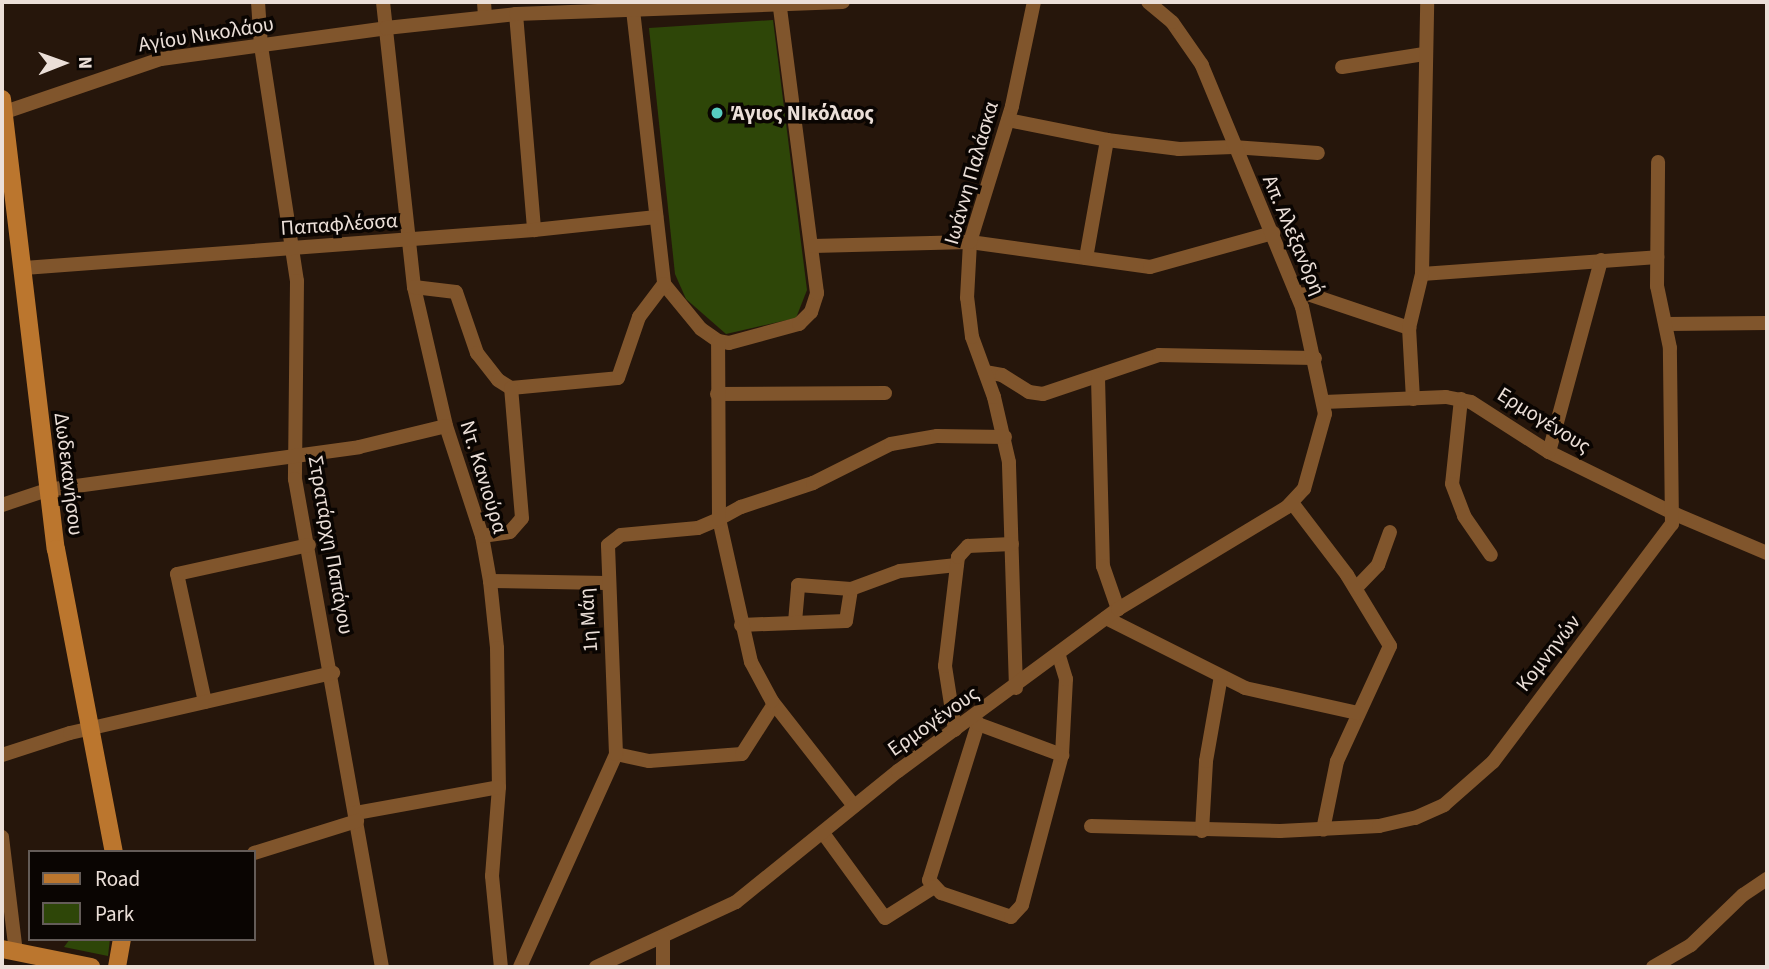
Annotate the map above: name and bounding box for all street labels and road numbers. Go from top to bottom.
street label: Αγίου Νικολάου [136,11,276,57]
street label: Ιωάννη Παλάσκα [939,99,1003,247]
street label: Απ. Αλεξανδρή [1257,171,1331,299]
street label: Παπαφλέσσα [280,207,398,241]
street label: Ερμογένους [1493,381,1595,459]
street label: Δωδεκανήσου [49,411,89,537]
street label: Ντ. Κανιούρα [455,417,513,537]
street label: Στρατάρχη Παπάγου [303,454,359,636]
street label: 1η Μάη [573,587,603,653]
street label: Κομνηνών [1510,610,1586,696]
street label: Ερμογένους [883,680,983,762]

